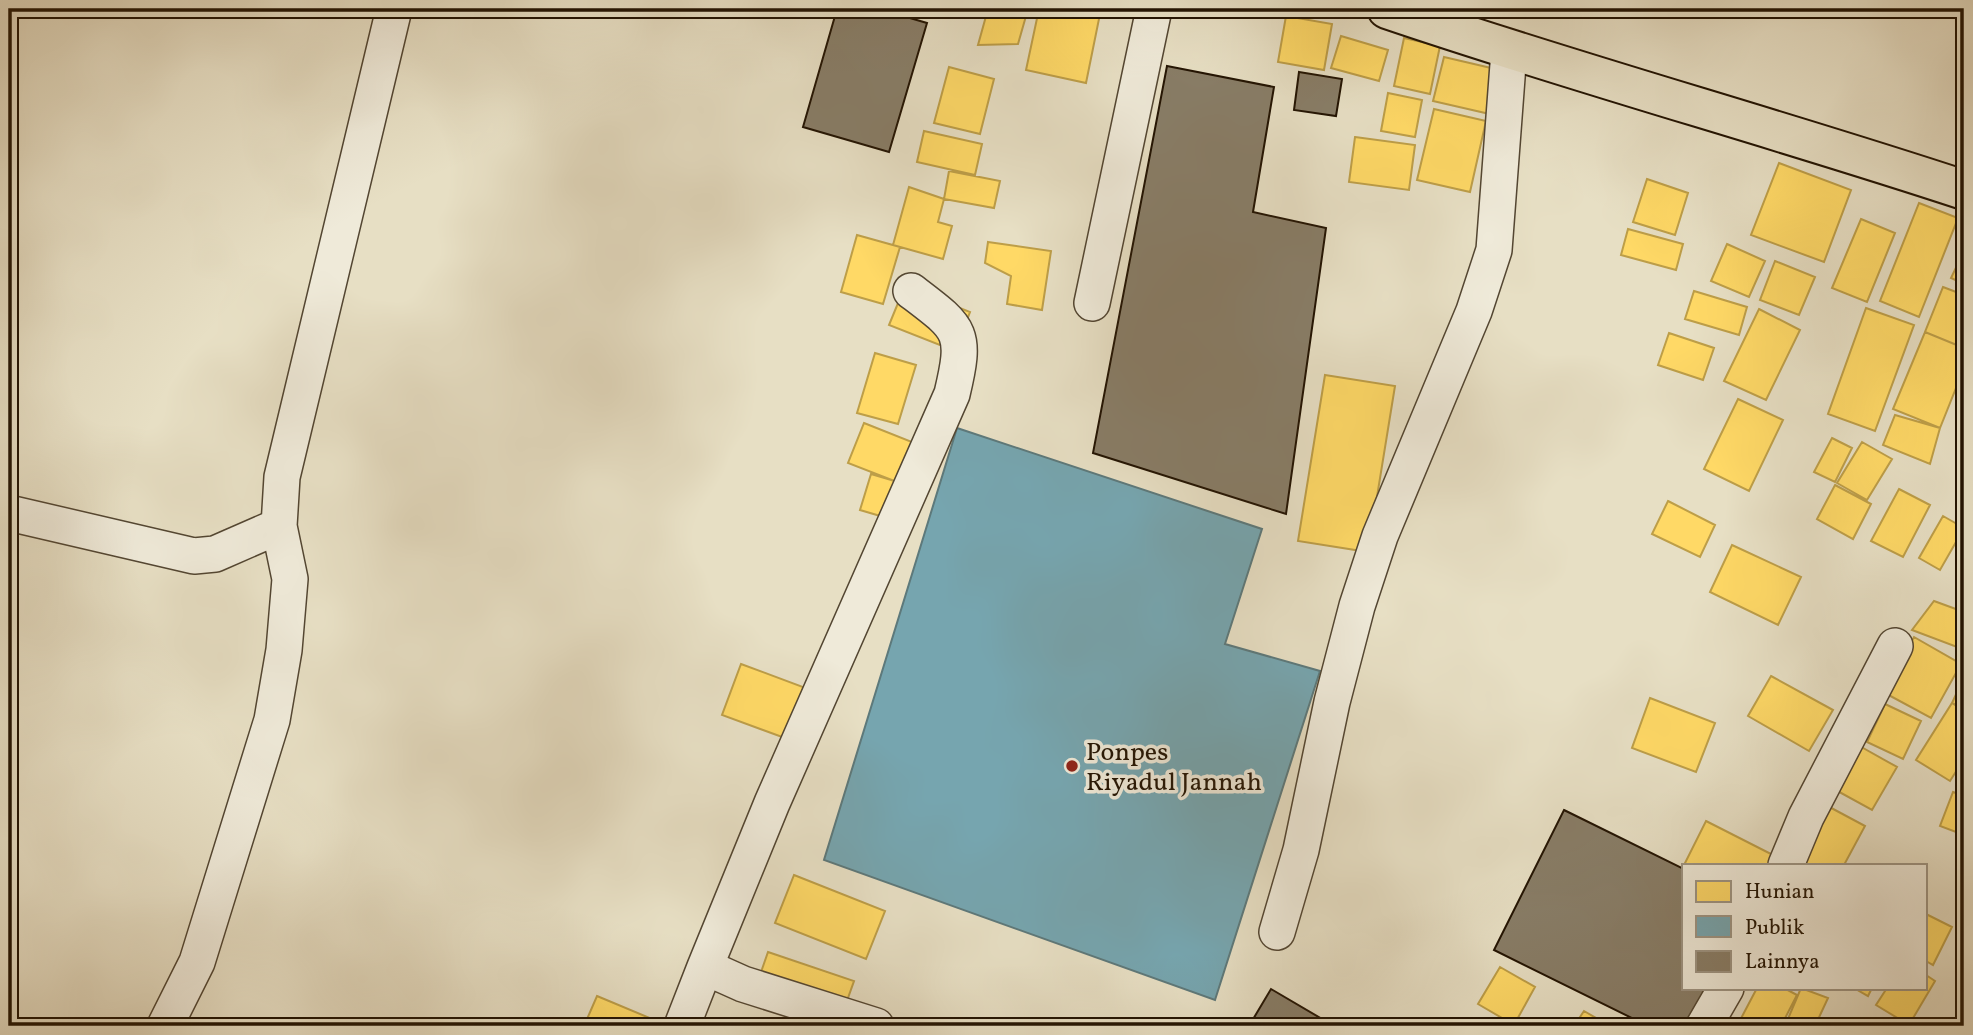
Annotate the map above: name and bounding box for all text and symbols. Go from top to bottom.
place label: Ponpes Riyadul Jannah [1086,735,1262,801]
marker: Ponpes Riyadul Jannah [1064,758,1080,774]
legend [1682,864,1927,990]
text: Hunian [1745,878,1815,907]
text: Publik [1745,914,1805,943]
text: Lainnya [1745,948,1820,977]

